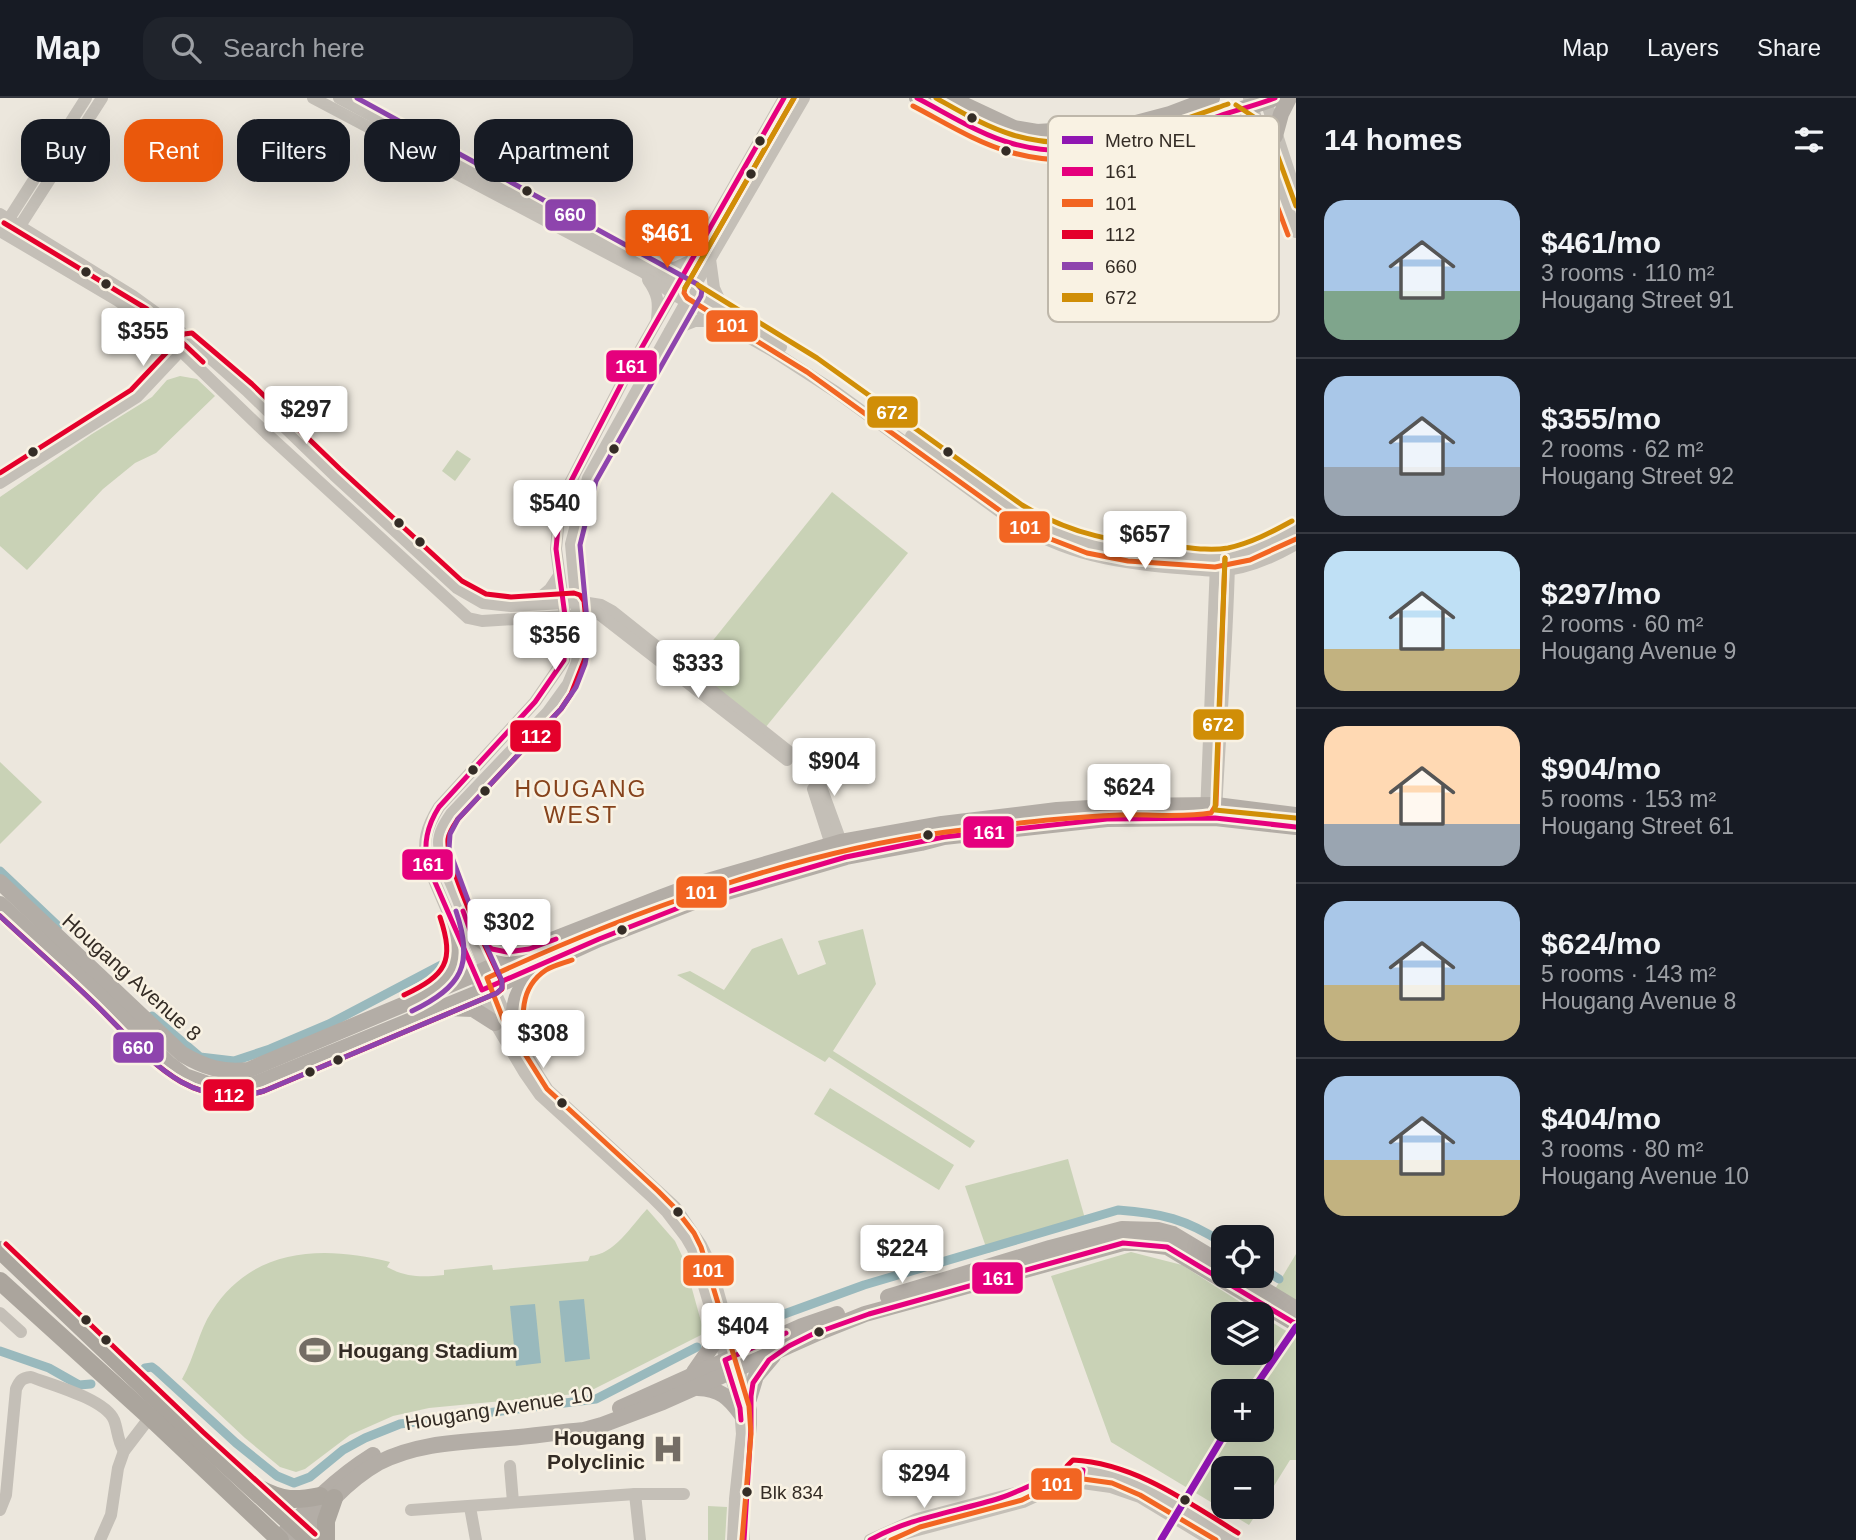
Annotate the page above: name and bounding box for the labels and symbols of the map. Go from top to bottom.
unlabelled marker [965,111,979,125]
legend [1048,116,1279,322]
text: Metro NEL [1105,130,1196,151]
unlabelled marker [753,134,767,148]
unlabelled marker [999,144,1013,158]
text: 161 [1105,161,1137,182]
unlabelled marker [744,167,758,181]
unlabelled marker [520,184,534,198]
text: 101 [1105,193,1137,214]
line badge: 660 [544,198,597,232]
text: 660 [554,204,586,225]
pin: $461 [626,211,708,270]
text: 112 [1105,224,1135,245]
text: 660 [1105,256,1137,277]
unlabelled marker [79,265,93,279]
unlabelled marker [99,277,113,291]
text: 672 [1105,287,1137,308]
pin: $355 [102,308,184,368]
line badge: 101 [705,309,759,343]
text: 101 [716,315,748,336]
line badge: 161 [605,349,658,383]
text: 161 [615,356,647,377]
pin: $297 [265,386,347,446]
line badge: 672 [866,395,919,429]
text: 672 [876,402,908,423]
unlabelled marker [607,442,621,456]
unlabelled marker [26,445,40,459]
unlabelled marker [941,445,955,459]
pin: $540 [514,480,596,540]
line badge: 101 [998,510,1051,544]
pin: $657 [1104,512,1186,571]
unlabelled marker [392,516,406,530]
text: 101 [1009,517,1041,538]
unlabelled marker [413,535,427,549]
pin: $356 [514,612,596,672]
pin: $333 [657,640,739,700]
line badge: 672 [1192,708,1245,741]
text: 672 [1202,714,1234,735]
line badge: 112 [509,719,562,753]
text: 112 [521,726,551,747]
pin: $904 [793,738,875,798]
unlabelled marker [466,763,480,777]
pin: $624 [1088,764,1170,824]
district label: HOUGANG WEST [515,776,647,828]
unlabelled marker [478,784,492,798]
line badge: 161 [962,815,1015,849]
text: 161 [973,822,1005,843]
unlabelled marker [921,828,935,842]
line badge: 161 [401,848,454,881]
text: 161 [412,854,444,875]
line badge: 101 [675,875,728,909]
text: 101 [685,882,717,903]
pin: $302 [468,900,550,959]
street label: Hougang Avenue 8 [58,909,206,1045]
unlabelled marker [615,923,629,937]
pin: $308 [502,1010,584,1070]
line badge: 660 [112,1031,165,1064]
text: 660 [122,1037,154,1058]
unlabelled marker [331,1053,345,1067]
unlabelled marker [303,1065,317,1079]
line badge: 112 [202,1078,255,1112]
text: 112 [214,1085,244,1106]
unlabelled marker [555,1096,569,1110]
unlabelled marker [671,1205,685,1219]
pin: $224 [861,1226,943,1285]
line badge: 101 [682,1254,735,1287]
text: 101 [692,1260,724,1281]
line badge: 161 [971,1261,1024,1295]
text: 161 [982,1268,1014,1289]
pin: $404 [702,1304,784,1363]
unlabelled marker [79,1313,93,1327]
unlabelled marker [812,1325,826,1339]
unlabelled marker [99,1333,113,1347]
sports icon: Hougang Stadium [298,1333,332,1367]
place label: Hougang Stadium [338,1339,518,1362]
street label: Hougang Avenue 10 [403,1382,595,1434]
place label: Hougang Polyclinic [547,1426,645,1473]
hospital icon: Hougang Polyclinic [651,1432,685,1466]
pin: $294 [883,1450,965,1510]
line badge: 101 [1030,1467,1083,1501]
text: 101 [1041,1474,1073,1495]
place label: Blk 834 [760,1482,824,1503]
marker: Blk 834 [740,1485,754,1499]
unlabelled marker [1178,1493,1192,1507]

